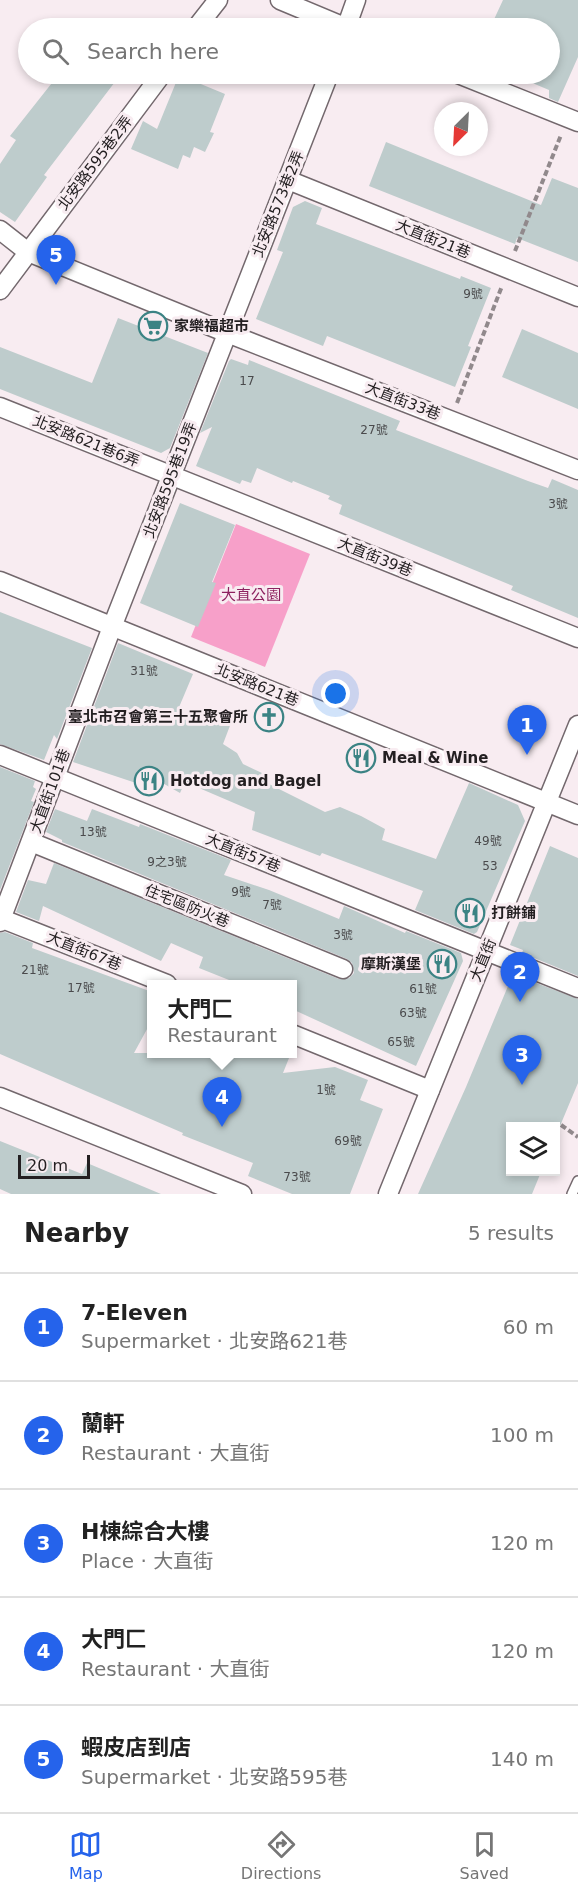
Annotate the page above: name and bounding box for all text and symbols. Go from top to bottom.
search box [18,18,560,84]
icon: search [39,35,72,68]
text: Search here [87,39,219,64]
north arrow [434,102,488,156]
street label: 北安路595巷2弄 [54,112,136,214]
street label: 北安路573巷2弄 [248,148,308,260]
street label: 大直街21巷 [393,216,473,262]
pin: 5 [36,236,76,285]
house number: 9號 [463,287,483,301]
supermarket icon: 家樂福超市 [137,310,169,342]
place label: 家樂福超市 [174,317,249,335]
house number: 17 [239,374,255,388]
street label: 大直街33巷 [363,378,443,424]
street label: 北安路621巷6弄 [30,411,142,471]
street label: 北安路595巷19弄 [140,419,200,541]
house number: 27號 [360,423,388,437]
house number: 3號 [548,497,568,511]
street label: 大直街39巷 [335,534,415,580]
park label: 大直公園 [221,586,281,604]
street label: 北安路621巷 [213,660,301,710]
house number: 31號 [130,664,158,678]
your location [321,679,350,708]
church icon: 臺北市召會第三十五聚會所 [253,701,285,733]
pin: 1 [508,706,546,755]
place label: 臺北市召會第三十五聚會所 [68,708,248,726]
restaurant icon: Meal & Wine [345,742,377,774]
street label: 大直街101巷 [26,746,74,836]
place label: Meal & Wine [382,749,488,767]
restaurant icon: Hotdog and Bagel [133,765,165,797]
place label: Hotdog and Bagel [170,772,321,790]
house number: 13號 [79,825,107,839]
street label: 大直街57巷 [203,830,283,876]
house number: 49號 [474,834,502,848]
house number: 9之3號 [147,855,187,869]
house number: 53 [482,859,498,873]
street label: 住宅區防火巷 [142,881,232,931]
house number: 9號 [231,885,251,899]
restaurant icon: 打餅鋪 [454,897,486,929]
house number: 7號 [262,898,282,912]
place label: 打餅鋪 [491,904,536,922]
street label: 大直街67巷 [44,928,124,974]
house number: 3號 [333,928,353,942]
street label: 大直街 [466,936,500,984]
restaurant icon: 摩斯漢堡 [426,948,458,980]
pin: 2 [500,952,540,1002]
place label: 摩斯漢堡 [361,955,421,973]
house number: 21號 [21,963,49,977]
popup [147,980,297,1058]
house number: 17號 [67,981,95,995]
house number: 61號 [409,982,437,996]
text: 大門匚 [167,997,233,1022]
house number: 63號 [399,1006,427,1020]
text: Restaurant [167,1023,277,1047]
house number: 65號 [387,1035,415,1049]
pin: 3 [502,1036,542,1085]
pin: 4 [202,1078,242,1127]
house number: 1號 [316,1083,336,1097]
map controls [506,1122,560,1176]
button: layers [506,1122,560,1176]
house number: 69號 [334,1134,362,1148]
scale bar [18,1152,90,1180]
text: 20 m [27,1156,68,1175]
house number: 73號 [283,1170,311,1184]
text: Nearby [24,1218,129,1248]
text: 5 results [468,1221,554,1245]
text: 7-Eleven [81,1300,188,1325]
text: 1 [37,1315,50,1339]
text: 60 m [503,1315,554,1339]
text: Supermarket · 北安路621巷 [81,1329,347,1353]
text: 蘭軒 [81,1411,125,1436]
text: 2 [37,1423,50,1447]
text: 100 m [490,1423,554,1447]
text: Restaurant · 大直街 [81,1441,270,1465]
text: H棟綜合大樓 [81,1519,209,1544]
text: 3 [37,1531,50,1555]
text: 120 m [490,1531,554,1555]
text: Place · 大直街 [81,1549,213,1573]
text: 大門匚 [81,1627,147,1652]
text: 4 [37,1639,50,1663]
text: 120 m [490,1639,554,1663]
text: Restaurant · 大直街 [81,1657,270,1681]
text: 蝦皮店到店 [81,1735,191,1760]
text: 5 [37,1747,50,1771]
text: 140 m [490,1747,554,1771]
text: Supermarket · 北安路595巷 [81,1765,347,1789]
tab: Map [69,1828,103,1883]
tab: Directions [241,1828,321,1883]
tab: Saved [460,1828,509,1883]

